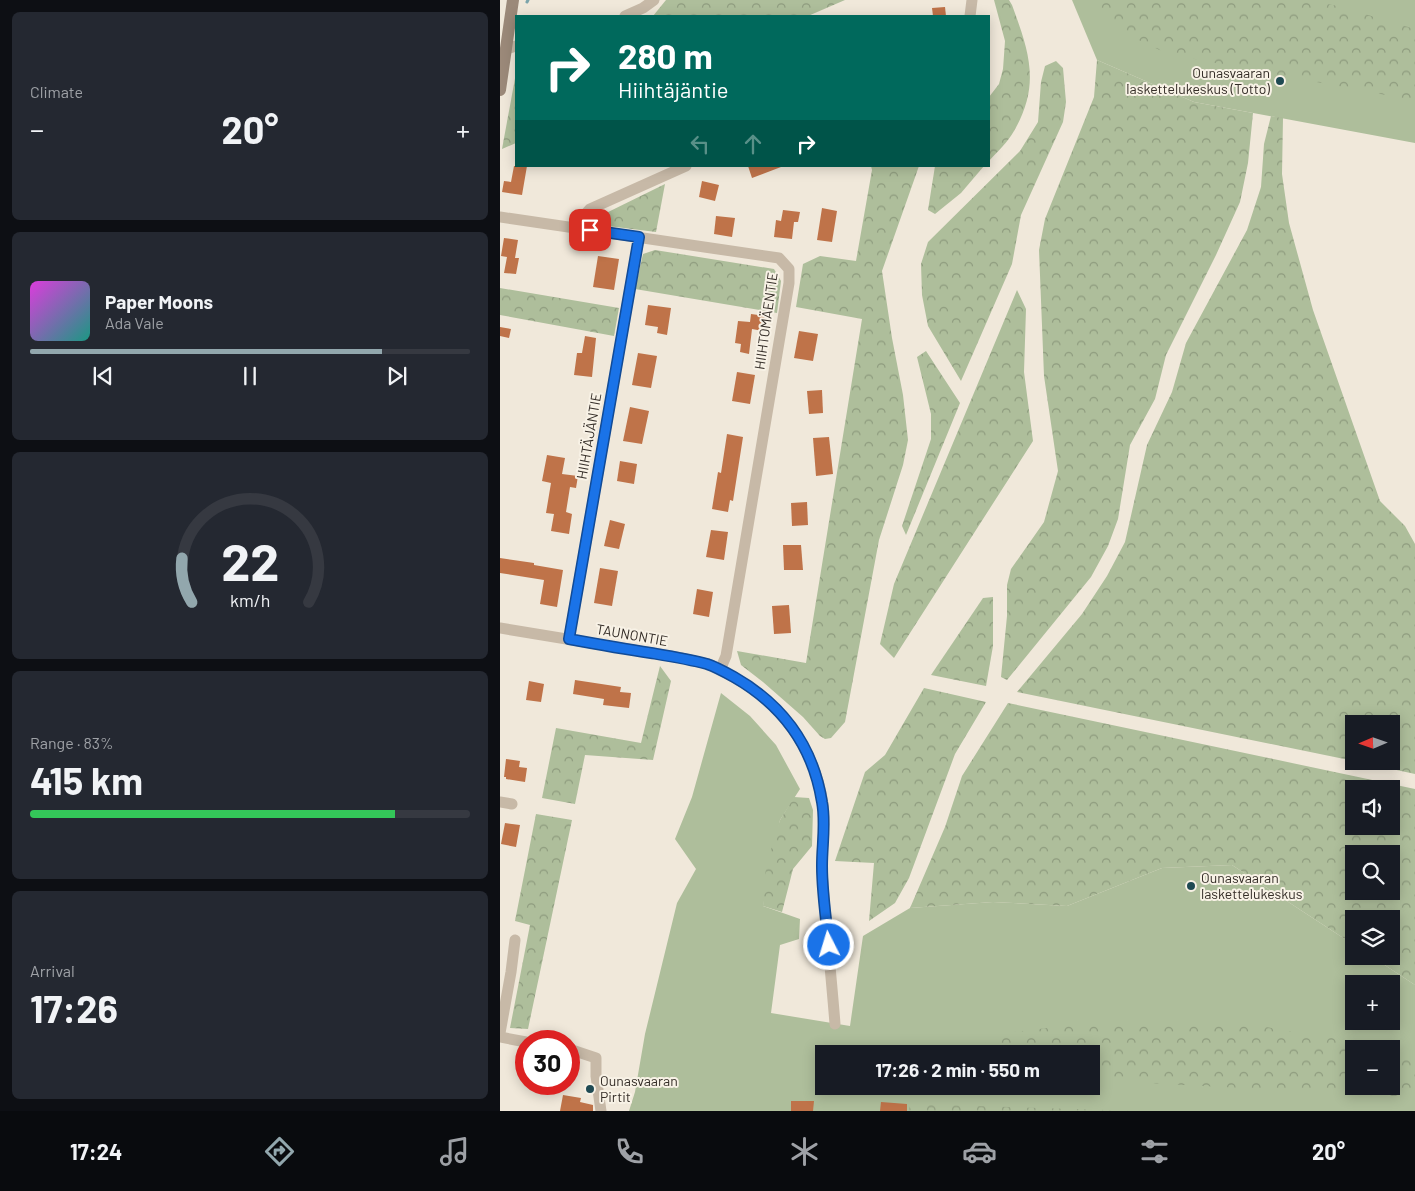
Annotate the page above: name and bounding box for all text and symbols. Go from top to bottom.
text: 280 m [618,34,713,76]
icon: right [535,35,600,100]
place label: Ounasvaaran laskettelukeskus (Totto) [1126,64,1270,97]
marker: Ounasvaaran laskettelukeskus (Totto) [1274,75,1286,87]
text: Hiihtäjäntie [618,76,729,102]
text: Climate [30,82,83,101]
text: 20° [221,106,279,152]
text: − [30,112,44,146]
text: + [456,112,470,146]
icon: left [686,130,714,158]
icon: ahead [739,130,767,158]
icon: right [792,130,820,158]
pin [569,209,611,251]
icon: arrive [576,216,604,244]
street label: HIIHTOMÄENTIE [750,271,781,371]
text: Paper Moons [105,290,213,313]
text: Ada Vale [105,313,164,332]
icon: previous [89,362,117,390]
icon: pause [236,362,264,390]
icon: next [383,362,411,390]
street label: HIIHTÄJÄNTIE [573,391,604,480]
text: 22 [221,529,279,591]
text: km/h [230,589,270,611]
street label: TAUNONTIE [595,620,669,649]
north arrow [1345,715,1400,770]
map controls [1345,715,1400,1095]
text: Range · 83% [30,733,114,752]
text: 415 km [30,757,143,803]
button: sound [1345,780,1400,835]
button: search [1345,845,1400,900]
place label: Ounasvaaran laskettelukeskus [1201,869,1303,902]
marker: Ounasvaaran laskettelukeskus [1185,880,1197,892]
button: layers [1345,910,1400,965]
position arrow [802,918,854,970]
text: Arrival [30,961,75,980]
button: + [1345,975,1400,1030]
text: 17:26 [30,985,118,1031]
speed limit sign: 30 [515,1030,580,1095]
button: − [1345,1040,1400,1095]
text: 17:26 · 2 min · 550 m [875,1058,1040,1081]
place label: Ounasvaaran Pirtit [600,1072,678,1105]
marker: Ounasvaaran Pirtit [584,1083,596,1095]
icon: directions [262,1134,297,1169]
icon: music [437,1134,472,1169]
icon: phone [612,1134,647,1169]
icon: climate [787,1134,822,1169]
icon: car [962,1134,997,1169]
icon: filters [1137,1134,1172,1169]
text: 17:24 [70,1138,122,1164]
text: 20° [1312,1138,1345,1164]

